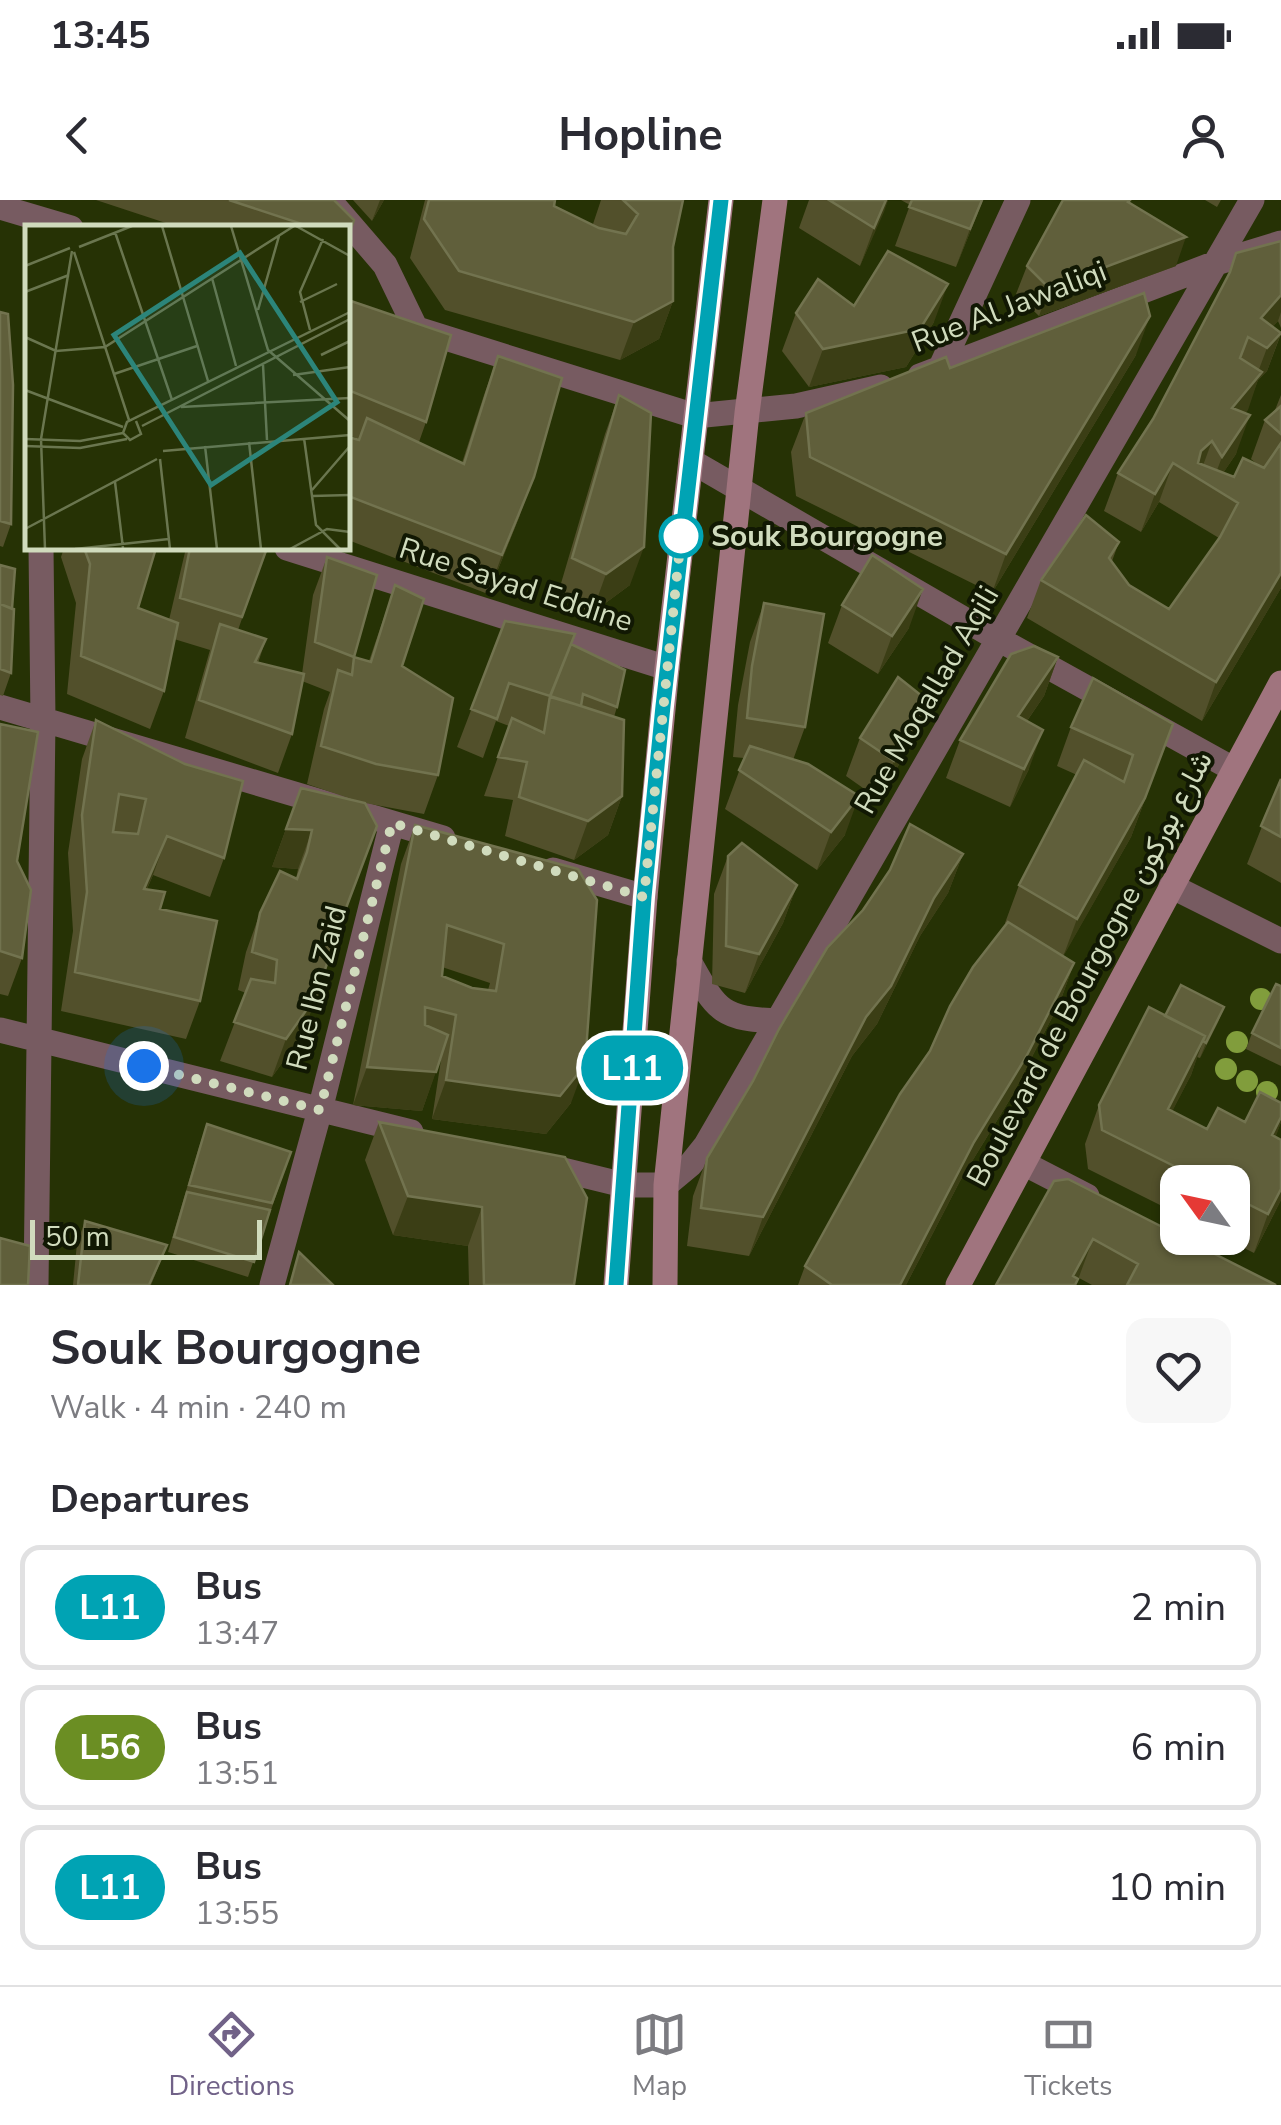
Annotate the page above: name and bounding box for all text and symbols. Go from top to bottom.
text: 13:45 [50,10,151,61]
text: Hopline [558,105,723,166]
icon: back [50,108,105,163]
icon: person [1176,108,1231,163]
inset map [25,225,350,550]
street label: Rue Al Jawaliqi [906,251,1112,363]
marker: Souk Bourgogne [660,515,702,557]
place label: Souk Bourgogne [711,516,943,557]
street label: Rue Sayad Eddine [394,528,638,642]
street label: Rue Moqallad Aqili [845,578,1009,822]
street label: Boulevard de Bourgogne شارع بوركون [957,744,1223,1194]
street label: Rue Ibn Zaid [277,901,357,1075]
line badge: L11 [574,1036,690,1100]
your location [119,1041,169,1091]
text: L11 [601,1045,663,1092]
north arrow [1160,1165,1250,1255]
map controls [1160,1165,1250,1255]
scale bar [30,1215,262,1260]
text: 50 m [45,1218,110,1256]
text: Souk Bourgogne [50,1315,421,1381]
button: heart [1126,1318,1231,1423]
text: Walk · 4 min · 240 m [50,1386,347,1429]
text: Departures [50,1474,249,1525]
text: Bus [195,1561,262,1612]
text: 2 min [1131,1582,1226,1633]
text: L11 [79,1584,141,1631]
text: 13:47 [195,1612,279,1655]
text: Bus [195,1701,262,1752]
text: 6 min [1131,1722,1226,1773]
text: L56 [79,1724,141,1771]
text: 13:51 [195,1752,279,1795]
text: Bus [195,1841,262,1892]
text: 10 min [1108,1862,1226,1913]
text: L11 [79,1864,141,1911]
text: 13:55 [195,1892,279,1935]
tab: Directions [169,2007,295,2105]
tab: Map [632,2007,687,2105]
tab: Tickets [1024,2007,1112,2105]

